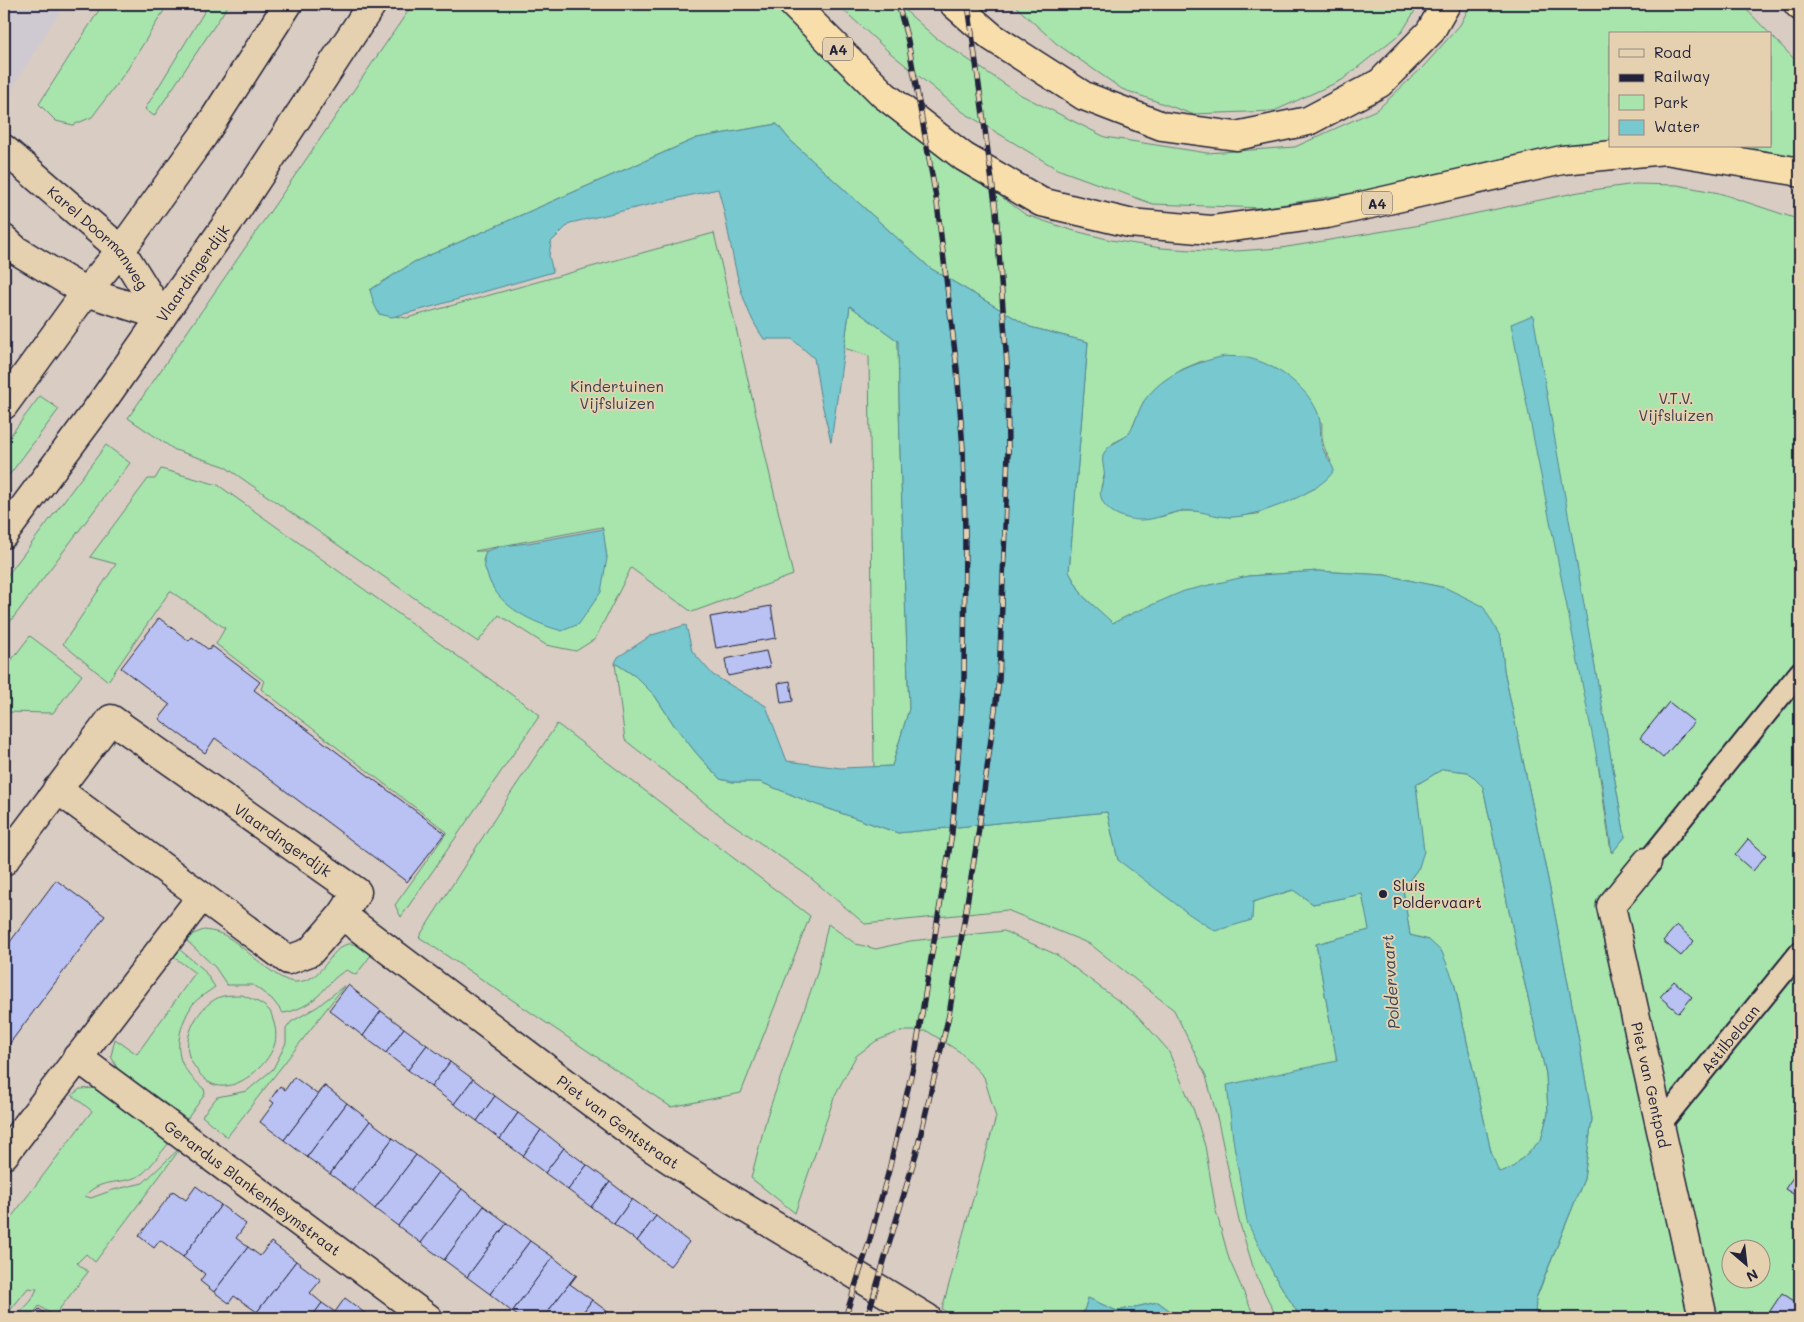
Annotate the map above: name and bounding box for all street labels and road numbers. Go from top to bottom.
road number: A4 [823,38,853,61]
street label: Karel Doormanweg [43,181,153,294]
road number: A4 [1362,192,1392,214]
street label: Vlaardingerdijk [151,220,234,326]
street label: Vlaardingerdijk [230,799,336,881]
street label: Astilbelaan [1696,1000,1763,1077]
street label: Piet van Gentpad [1627,1020,1675,1150]
street label: Piet van Gentstraat [553,1070,683,1173]
street label: Gerardus Blankenheymstraat [160,1115,345,1260]

